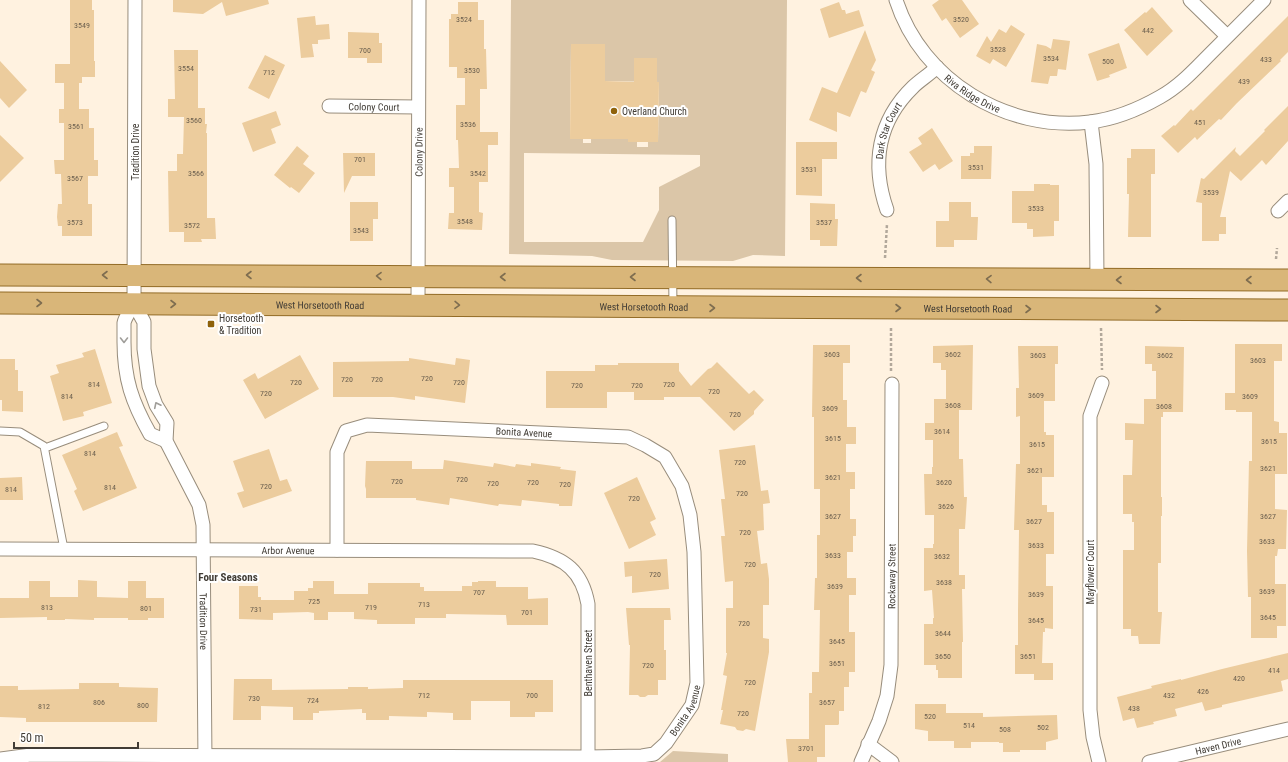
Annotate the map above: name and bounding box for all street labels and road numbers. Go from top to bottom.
street label: Riva Ridge Drive [942,72,1002,115]
street label: Dark Star Court [874,100,904,160]
street label: Colony Court [348,101,400,113]
street label: Tradition Drive [130,123,141,181]
street label: Colony Drive [413,127,425,177]
street label: West Horsetooth Road [276,299,364,311]
street label: West Horsetooth Road [600,301,688,313]
street label: West Horsetooth Road [924,303,1012,315]
street label: Bonita Avenue [495,426,553,439]
street label: Mayflower Court [1085,540,1096,604]
street label: Rockaway Street [886,544,897,609]
street label: Arbor Avenue [261,545,315,556]
street label: Tradition Drive [198,593,209,650]
street label: Benthaven Street [583,629,594,696]
street label: Bonita Avenue [668,684,702,738]
street label: Haven Drive [1194,735,1243,757]

